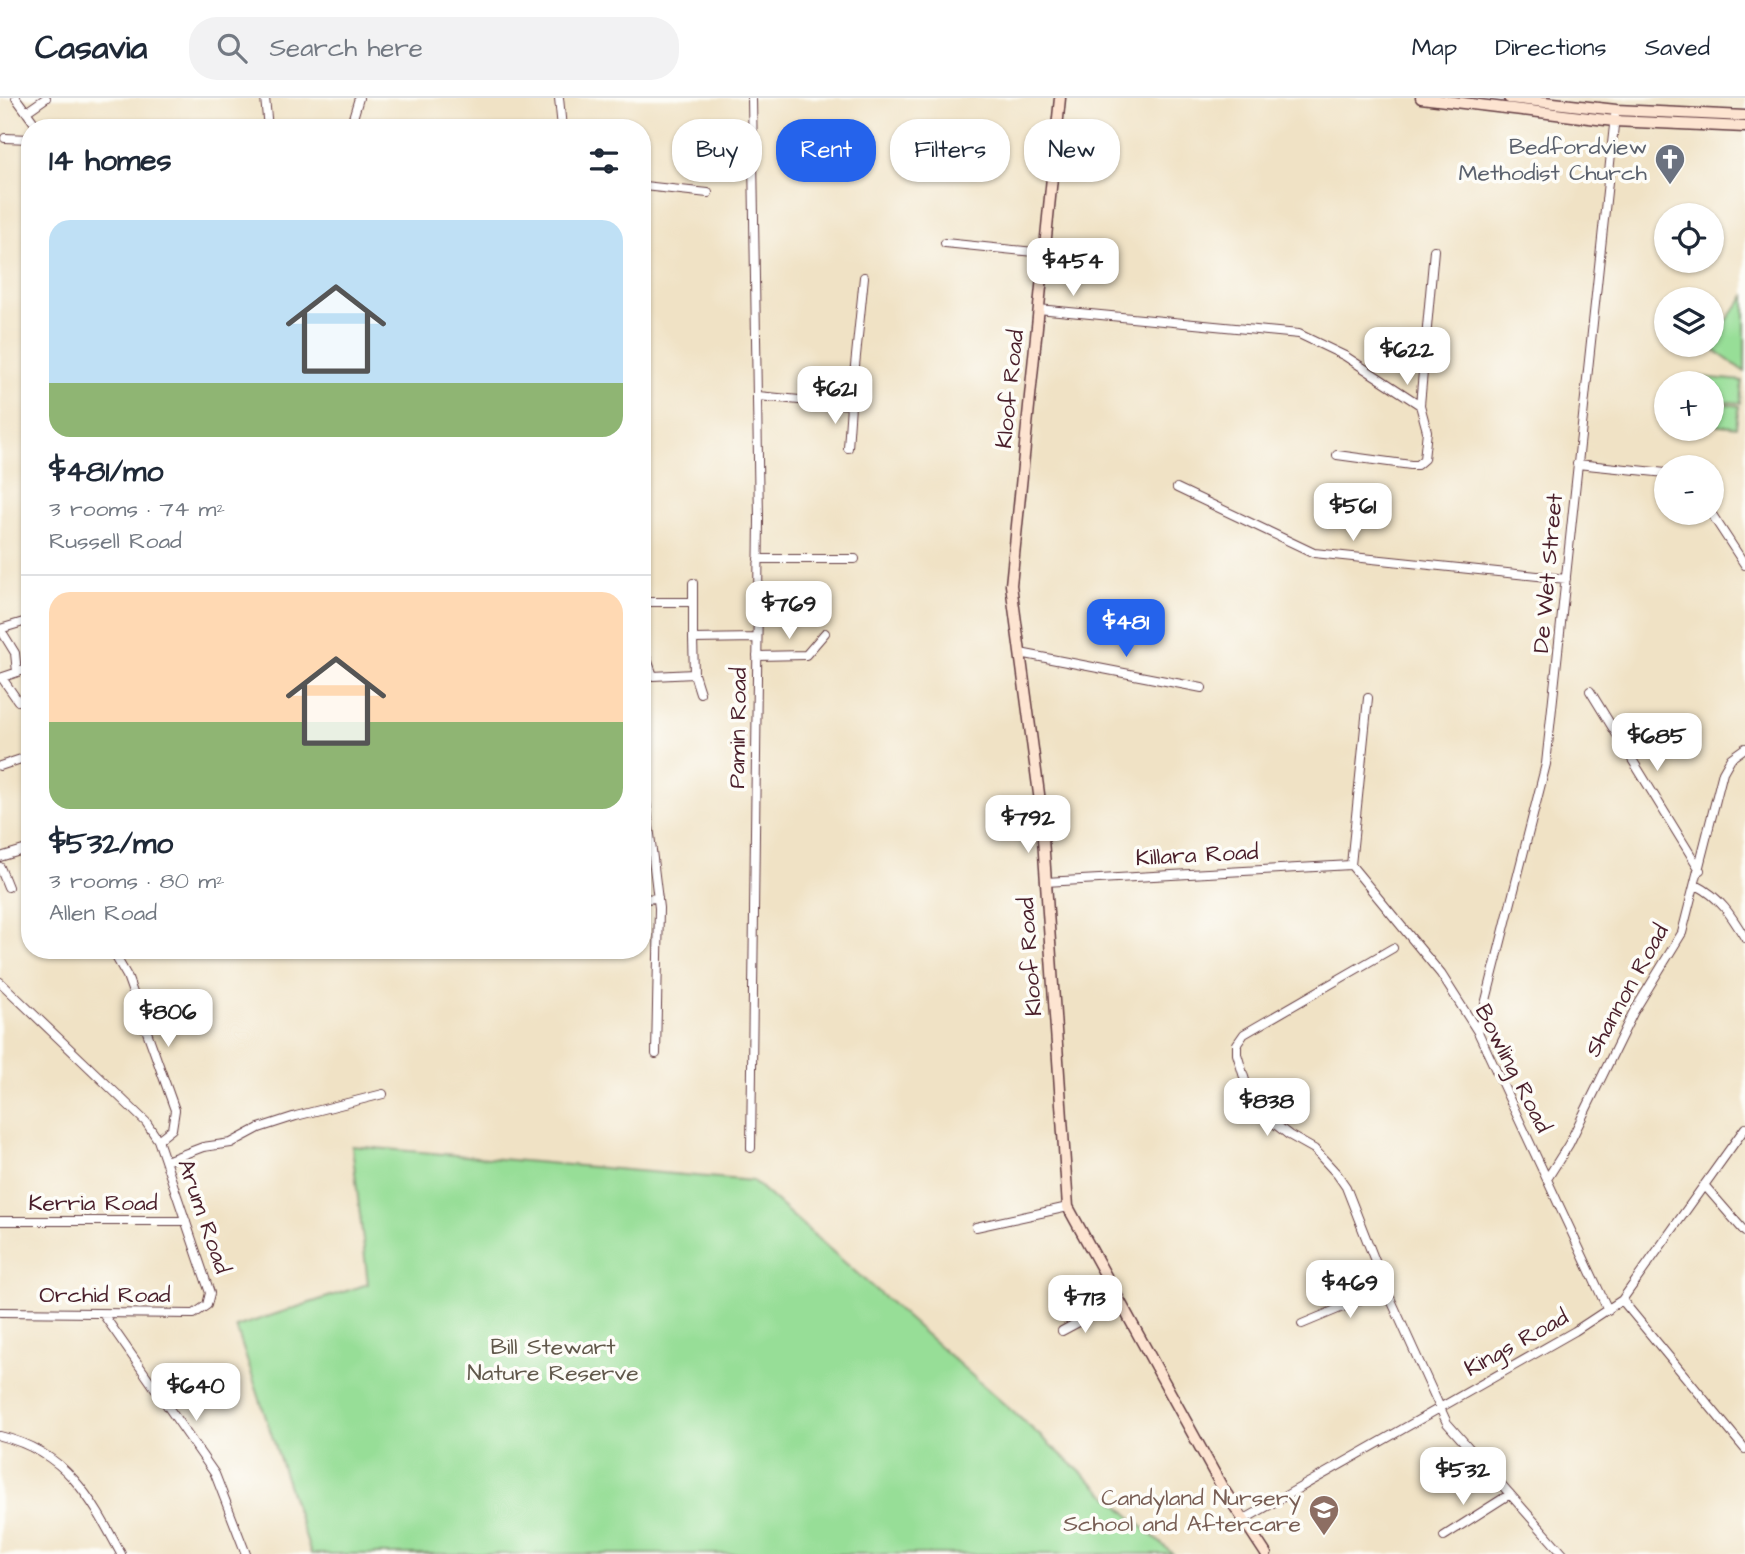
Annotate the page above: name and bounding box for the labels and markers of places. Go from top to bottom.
place label: Bedfordview Methodist Church [1459,131,1648,189]
church icon: Bedfordview Methodist Church [1653,142,1687,186]
pin: $454 [1032,238,1114,298]
pin: $622 [1366,328,1448,387]
pin: $621 [794,366,876,426]
pin: $561 [1312,484,1394,543]
pin: $769 [748,582,830,641]
pin: $481 [1085,600,1167,659]
pin: $685 [1616,714,1698,773]
pin: $792 [987,796,1069,855]
pin: $806 [127,990,209,1049]
pin: $838 [1226,1079,1308,1138]
pin: $469 [1309,1260,1391,1320]
pin: $713 [1044,1276,1126,1335]
pin: $640 [155,1364,237,1423]
pin: $532 [1422,1448,1504,1507]
place label: Candyland Nursery School and Aftercare [1063,1482,1301,1540]
school or university icon: Candyland Nursery School and Aftercare [1307,1493,1341,1537]

